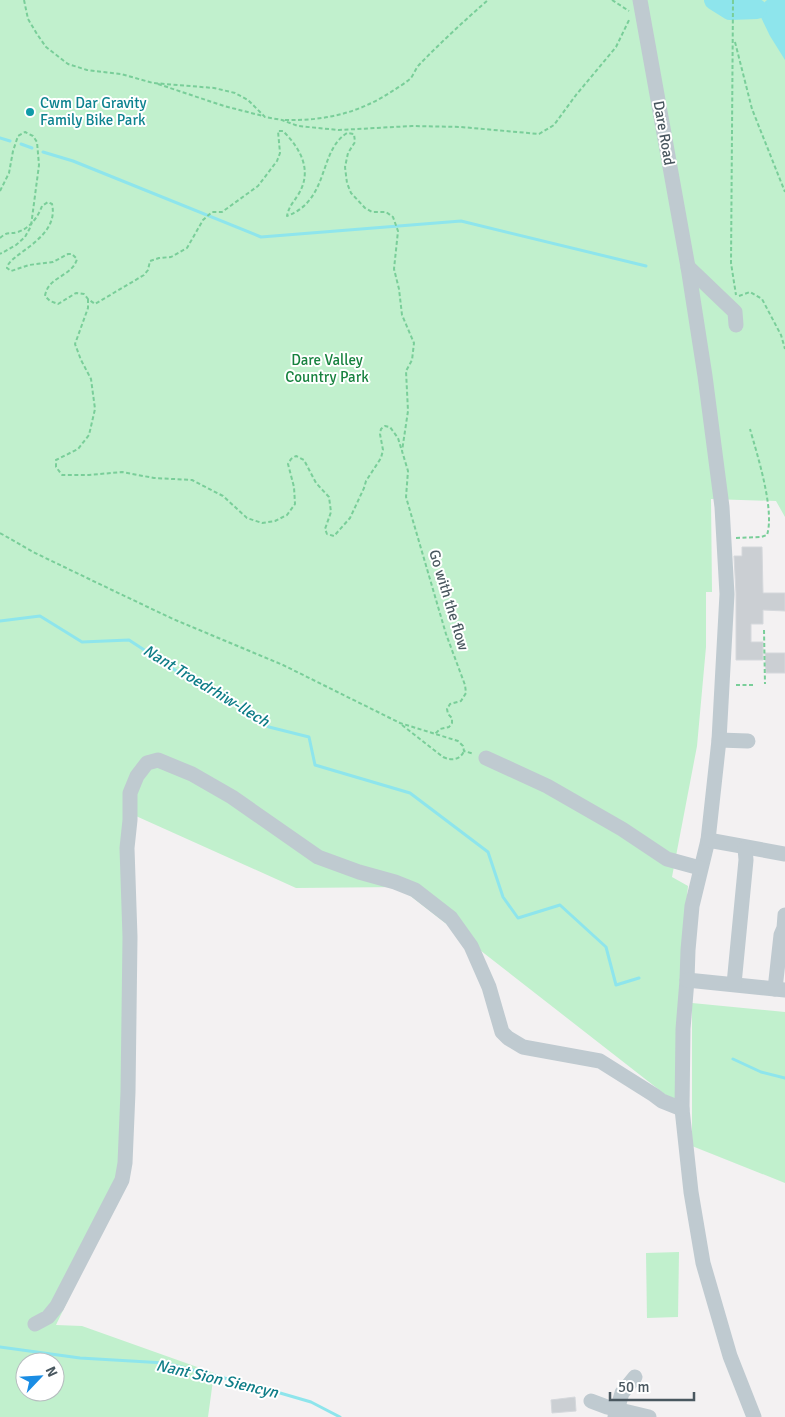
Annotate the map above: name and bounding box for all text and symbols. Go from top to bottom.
place label: Cwm Dar Gravity Family Bike Park [40,94,147,129]
street label: Dare Road [649,99,679,167]
marker: Cwm Dar Gravity Family Bike Park [24,106,36,118]
park label: Dare Valley Country Park [285,351,369,386]
street label: Go with the flow [425,547,473,653]
water label: Nant Troedrhiw-llech [139,640,274,732]
north arrow [15,1352,65,1402]
water label: Nant Sion Siencyn [154,1355,281,1403]
text: N [42,1364,61,1380]
scale bar [610,1370,694,1402]
text: 50 m [618,1378,649,1396]

